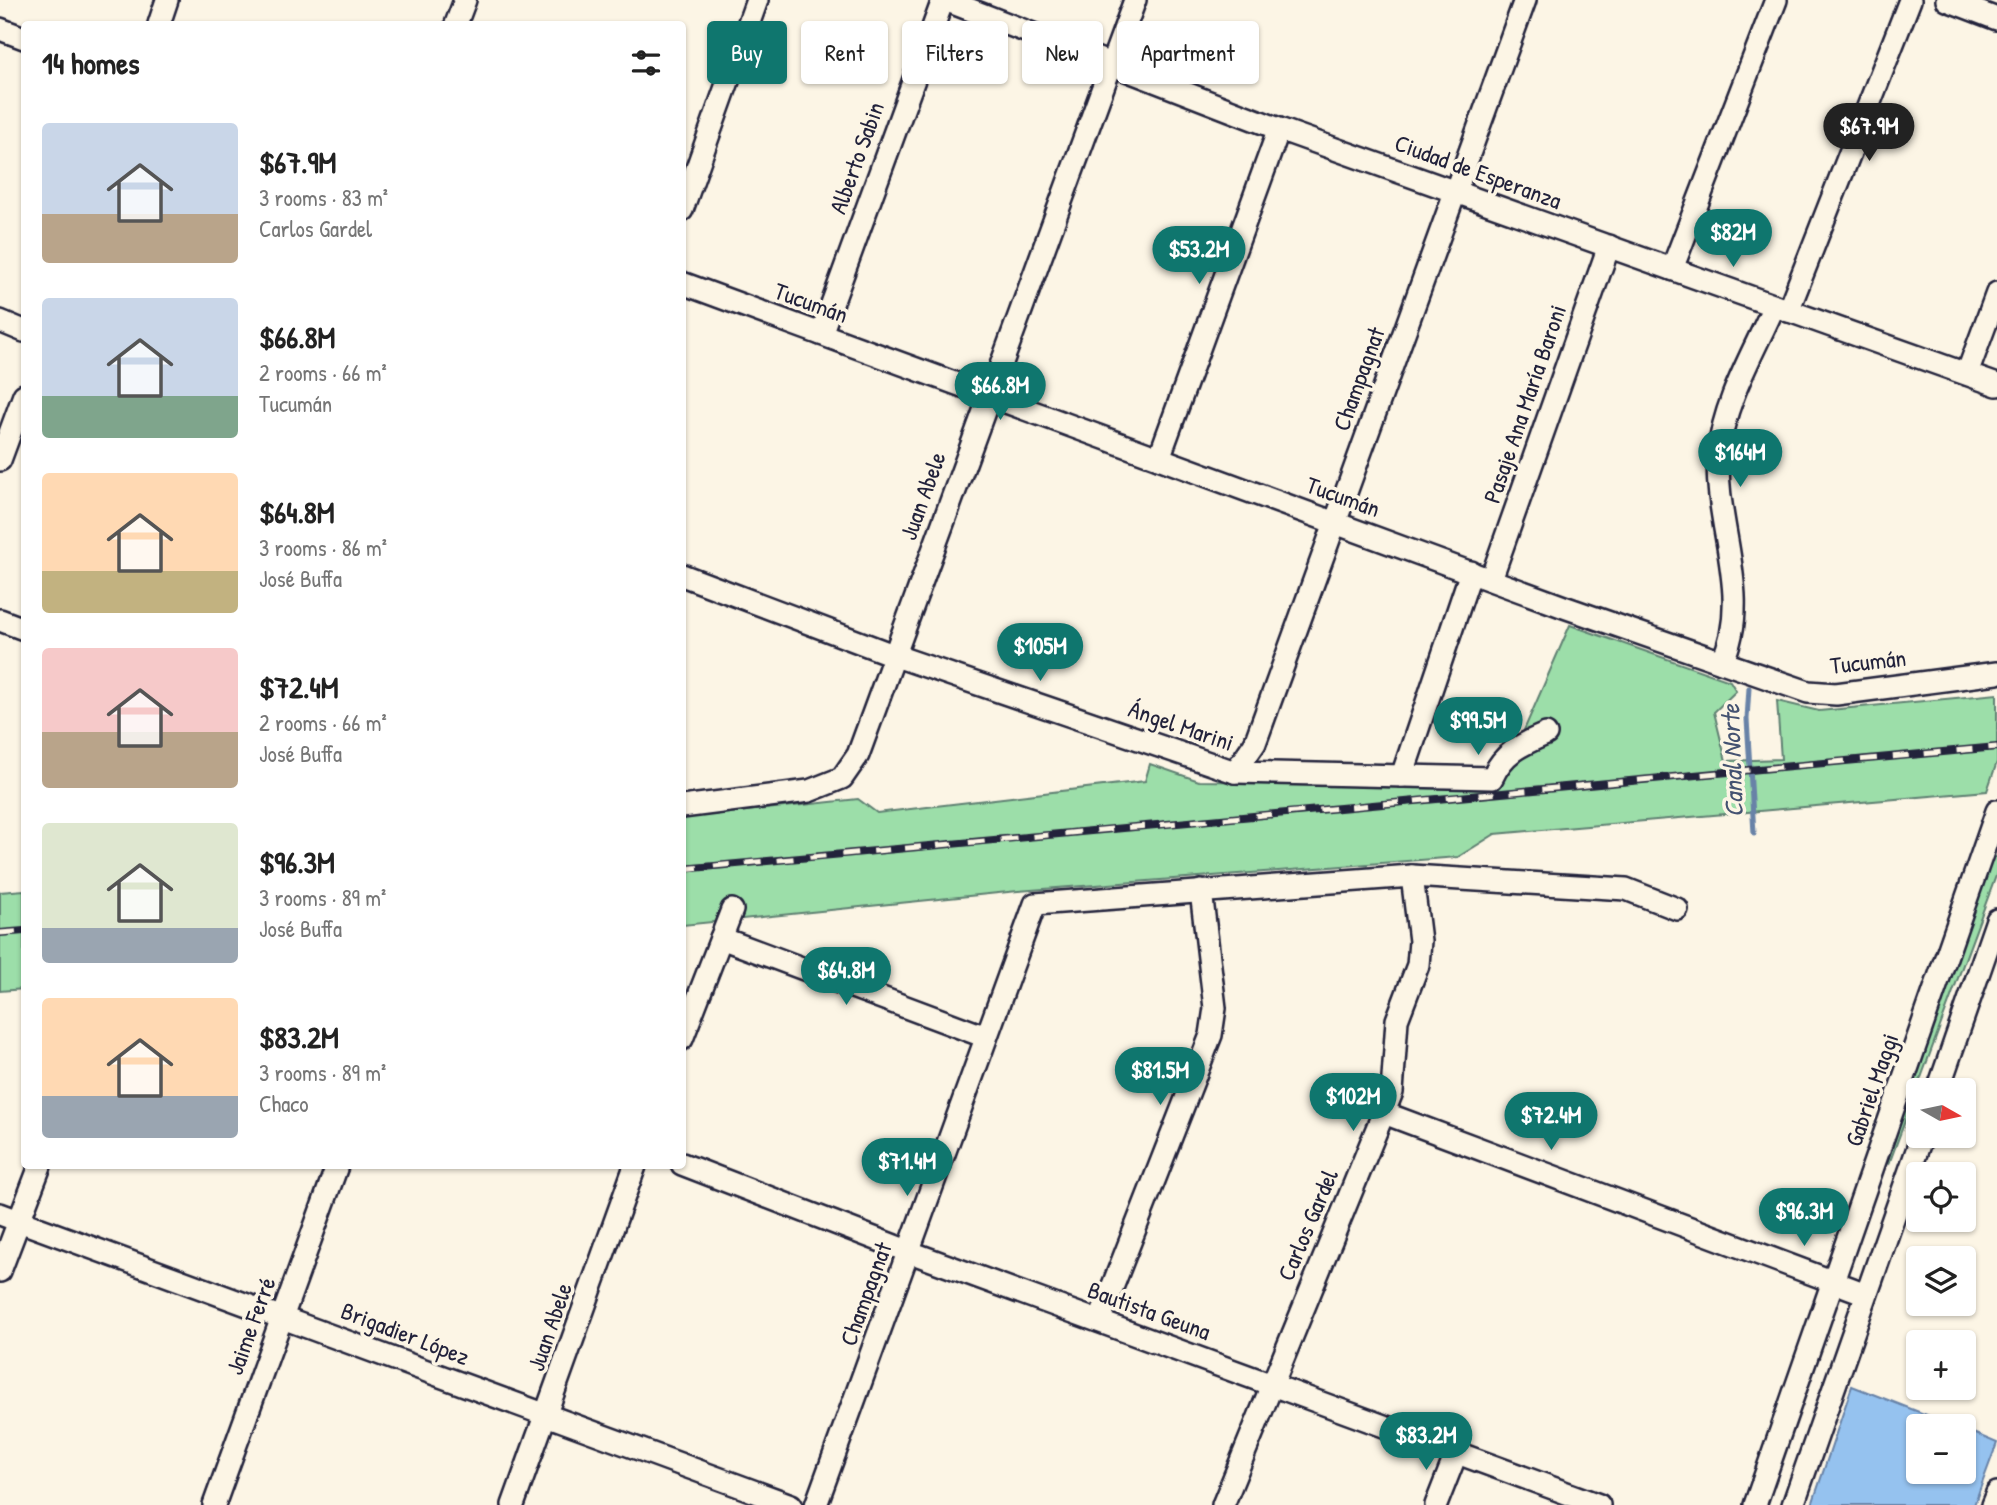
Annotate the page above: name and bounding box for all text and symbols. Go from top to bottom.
chip: Buy [707,21,787,84]
chip: Rent [801,21,888,84]
chip: Filters [902,21,1008,84]
chip: New [1022,21,1103,84]
chip: Apartment [1117,21,1259,84]
text: 14 homes [42,43,140,83]
icon: filters [627,44,665,82]
street label: Alberto Sabin [821,97,891,218]
pin: $67.9M [1812,104,1926,163]
text: $67.9M [1839,110,1899,141]
street label: Ciudad de Esperanza [1391,126,1566,216]
text: $67.9M [259,142,336,182]
icon: home [98,151,182,235]
text: 3 rooms · 83 m² [259,182,388,213]
pin: $82M [1692,210,1774,269]
text: Carlos Gardel [259,213,372,244]
text: $82M [1710,216,1756,247]
pin: $53.2M [1142,226,1256,286]
text: $53.2M [1168,233,1230,264]
street label: Tucumán [770,274,853,330]
street label: Pasaje Ana María Baroni [1475,300,1573,507]
text: $66.8M [259,317,335,357]
street label: Champagnat [1325,322,1392,435]
icon: home [98,326,182,410]
text: 2 rooms · 66 m² [259,357,387,388]
pin: $66.8M [943,362,1057,422]
text: $66.8M [971,369,1029,400]
text: Tucumán [259,388,332,419]
pin: $164M [1691,430,1789,489]
text: $164M [1714,436,1766,467]
street label: Juan Abele [891,447,953,544]
street label: Tucumán [1302,468,1385,524]
text: $64.8M [259,492,335,532]
icon: home [98,501,182,585]
text: 3 rooms · 86 m² [259,532,387,563]
text: José Buffa [259,563,342,594]
pin: $105M [991,624,1089,683]
text: $105M [1013,630,1067,661]
street label: Tucumán [1828,641,1908,681]
text: $72.4M [259,667,339,707]
icon: home [98,676,182,760]
street label: Ángel Marini [1124,692,1238,758]
pin: $99.5M [1421,698,1535,757]
water label: Canal Norte [1712,702,1751,818]
text: $99.5M [1450,704,1506,735]
text: 2 rooms · 66 m² [259,707,387,738]
text: José Buffa [259,738,342,769]
text: $96.3M [259,842,335,882]
icon: home [98,851,182,935]
text: 3 rooms · 89 m² [259,882,386,913]
text: José Buffa [259,913,342,944]
pin: $64.8M [789,948,903,1007]
text: $64.8M [817,954,875,985]
text: $83.2M [259,1017,339,1057]
icon: home [98,1026,182,1110]
street label: Gabriel Maggi [1837,1029,1905,1150]
pin: $81.5M [1103,1048,1217,1107]
text: $81.5M [1131,1054,1189,1085]
text: 3 rooms · 89 m² [259,1057,386,1088]
pin: $102M [1304,1074,1402,1133]
north arrow [1906,1078,1976,1148]
map controls [1906,1078,1976,1484]
text: $102M [1326,1080,1380,1111]
text: Chaco [259,1088,308,1119]
pin: $72.4M [1494,1092,1608,1152]
text: $72.4M [1520,1099,1582,1130]
pin: $71.4M [850,1138,964,1198]
text: $71.4M [878,1145,936,1176]
button: locate [1906,1162,1976,1232]
street label: Carlos Gardel [1269,1163,1345,1285]
pin: $96.3M [1747,1188,1861,1248]
text: $96.3M [1775,1195,1833,1226]
street label: Champagnat [832,1237,899,1350]
button: layers [1906,1246,1976,1316]
street label: Jaime Ferré [218,1272,283,1379]
street label: Bautista Geuna [1084,1273,1215,1347]
street label: Juan Abele [519,1278,579,1375]
street label: Brigadier López [337,1294,474,1372]
button: + [1906,1330,1976,1400]
pin: $83.2M [1369,1412,1483,1472]
button: − [1906,1414,1976,1484]
text: $83.2M [1395,1419,1457,1450]

